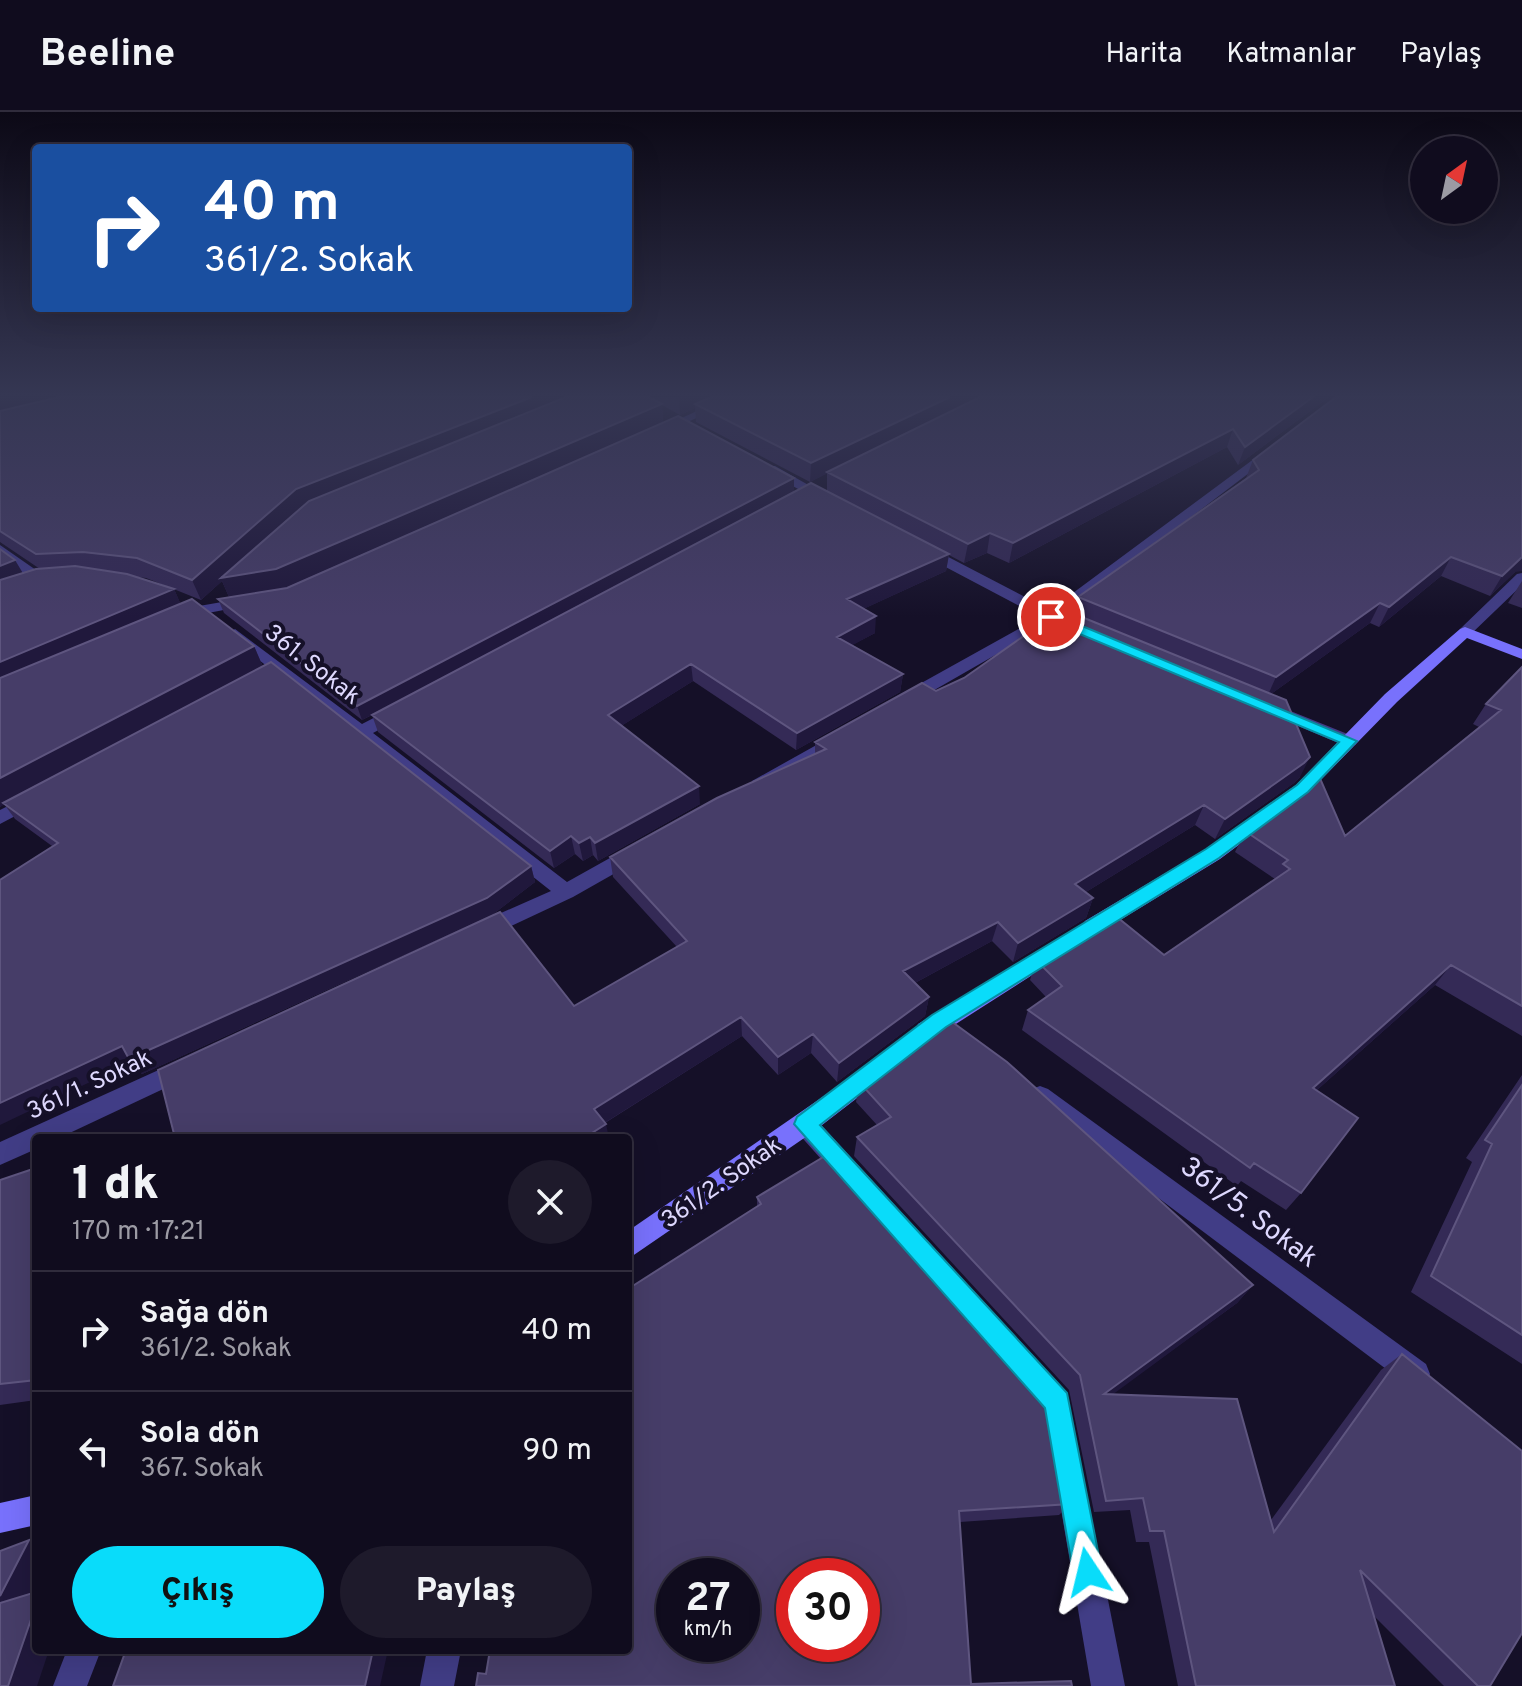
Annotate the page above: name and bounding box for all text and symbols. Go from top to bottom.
text: Beeline [40,31,175,80]
text: Harita [1106,37,1182,73]
text: Katmanlar [1226,37,1356,73]
text: Paylaş [1400,37,1482,73]
north arrow [1410,136,1498,224]
map controls [1410,136,1498,224]
text: 40 m [204,170,340,240]
icon: right [72,176,176,280]
text: 361/2. Sokak [204,239,414,285]
pin [1017,583,1085,651]
icon: arrive [1029,595,1073,639]
street label: 361. Sokak [258,619,366,712]
street label: 361/1. Sokak [23,1044,157,1128]
street label: 361/2. Sokak [656,1131,788,1236]
street label: 361/5. Sokak [1172,1150,1324,1277]
text: 1 dk [72,1156,159,1216]
button: close [508,1160,592,1244]
text: 170 m · 17:21 [72,1216,205,1249]
text: Sağa dön [140,1296,269,1333]
icon: right [72,1309,116,1353]
text: 40 m [522,1313,592,1350]
text: 361/2. Sokak [140,1333,292,1366]
text: Sola dön [140,1416,260,1453]
icon: left [72,1429,116,1473]
text: 90 m [523,1433,592,1470]
text: 367. Sokak [140,1453,264,1486]
position arrow [1046,1530,1130,1614]
button: Çıkış [72,1546,324,1638]
button: Paylaş [340,1546,592,1638]
speed limit sign: 30 [776,1558,880,1662]
text: 27 [685,1575,731,1625]
text: km/h [684,1617,732,1643]

